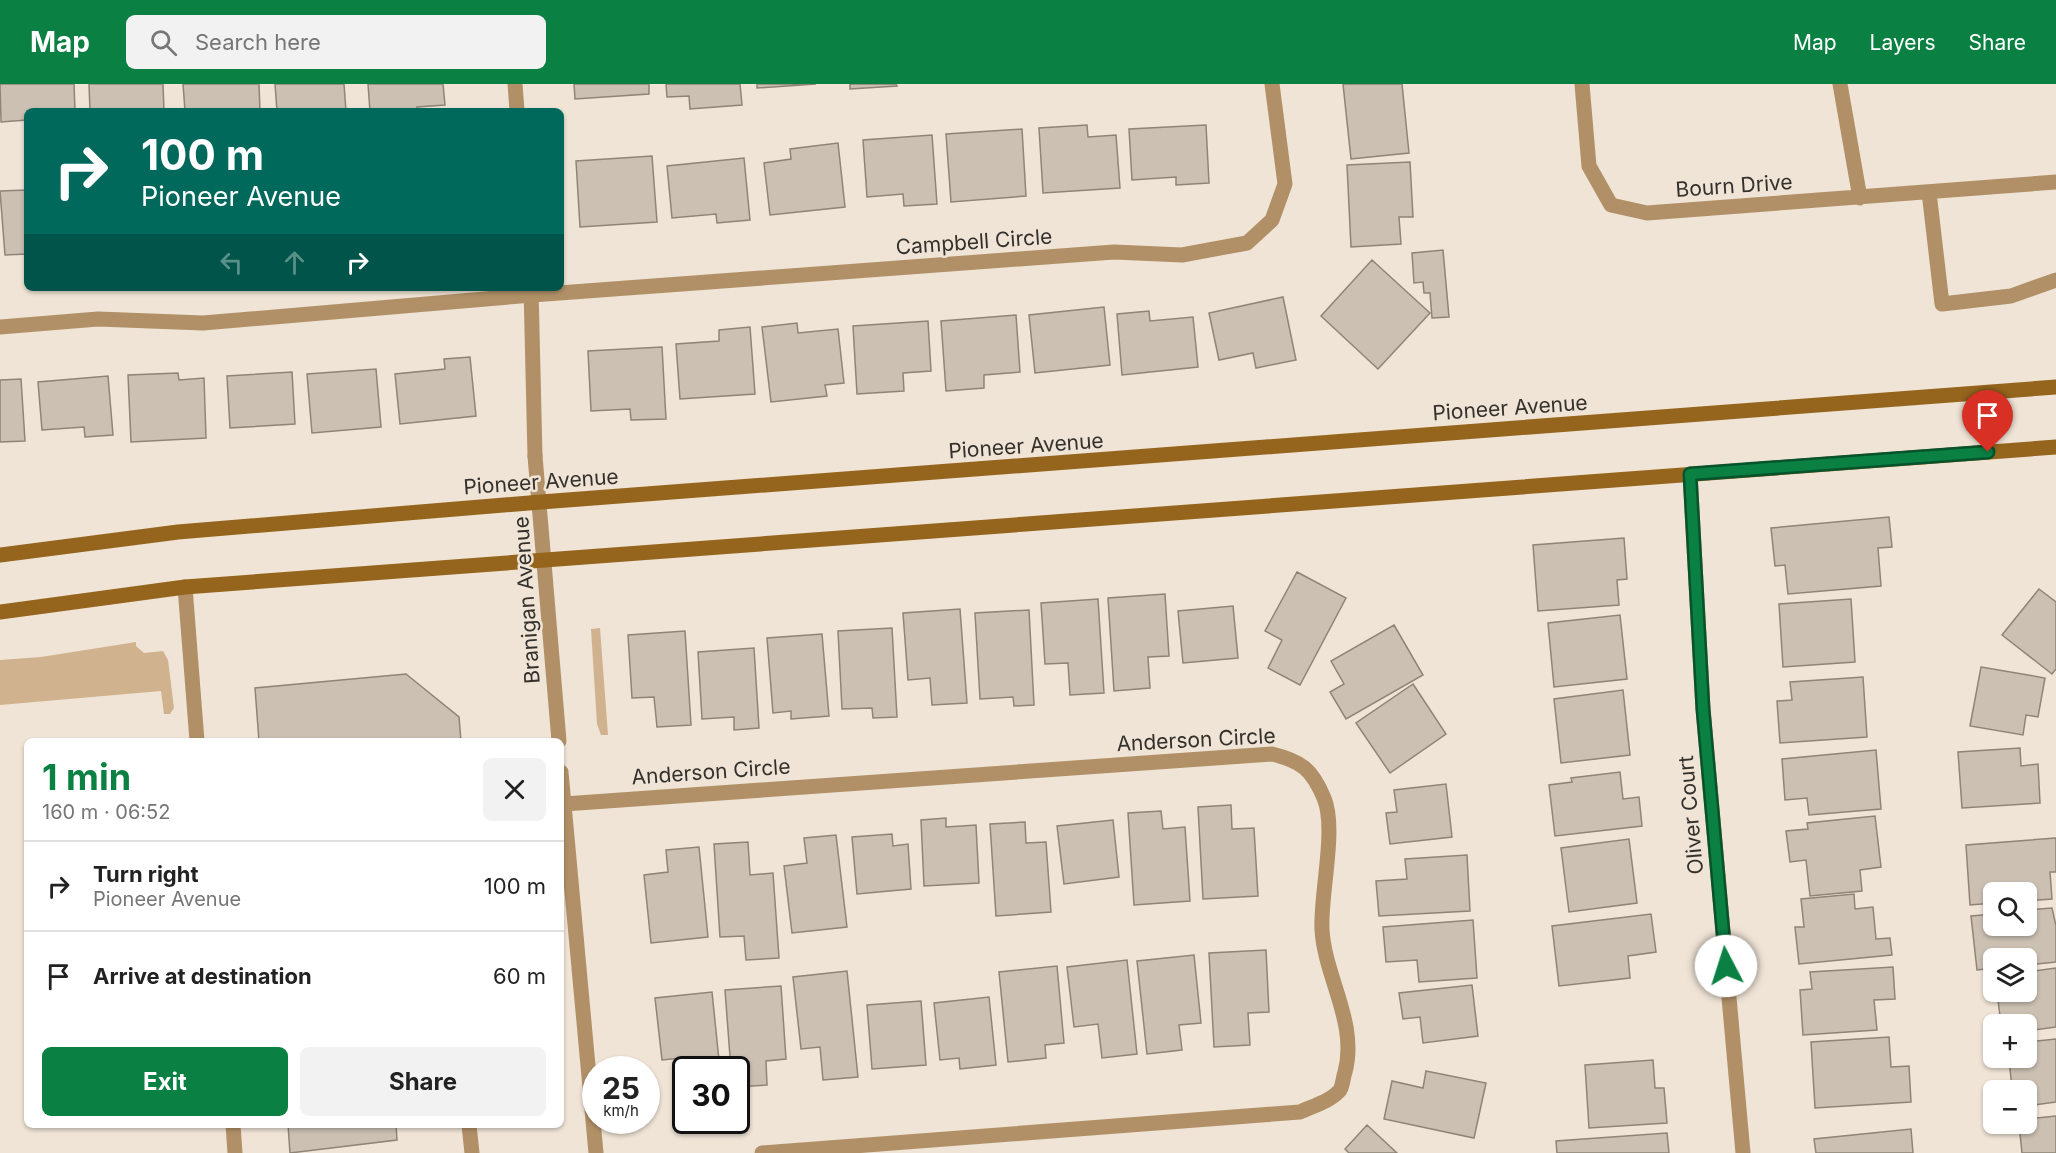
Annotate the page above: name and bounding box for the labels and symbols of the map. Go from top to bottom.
street label: Bourn Drive [1675,169,1793,202]
street label: Campbell Circle [895,224,1053,259]
street label: Pioneer Avenue [1432,390,1588,425]
pin [1962,390,2013,452]
street label: Pioneer Avenue [948,428,1104,463]
street label: Pioneer Avenue [463,464,619,499]
street label: Branigan Avenue [508,516,545,685]
street label: Anderson Circle [1116,723,1276,756]
street label: Anderson Circle [631,753,791,790]
street label: Oliver Court [1673,754,1708,875]
position arrow [1694,934,1758,998]
speed limit sign: 30 [672,1056,750,1134]

